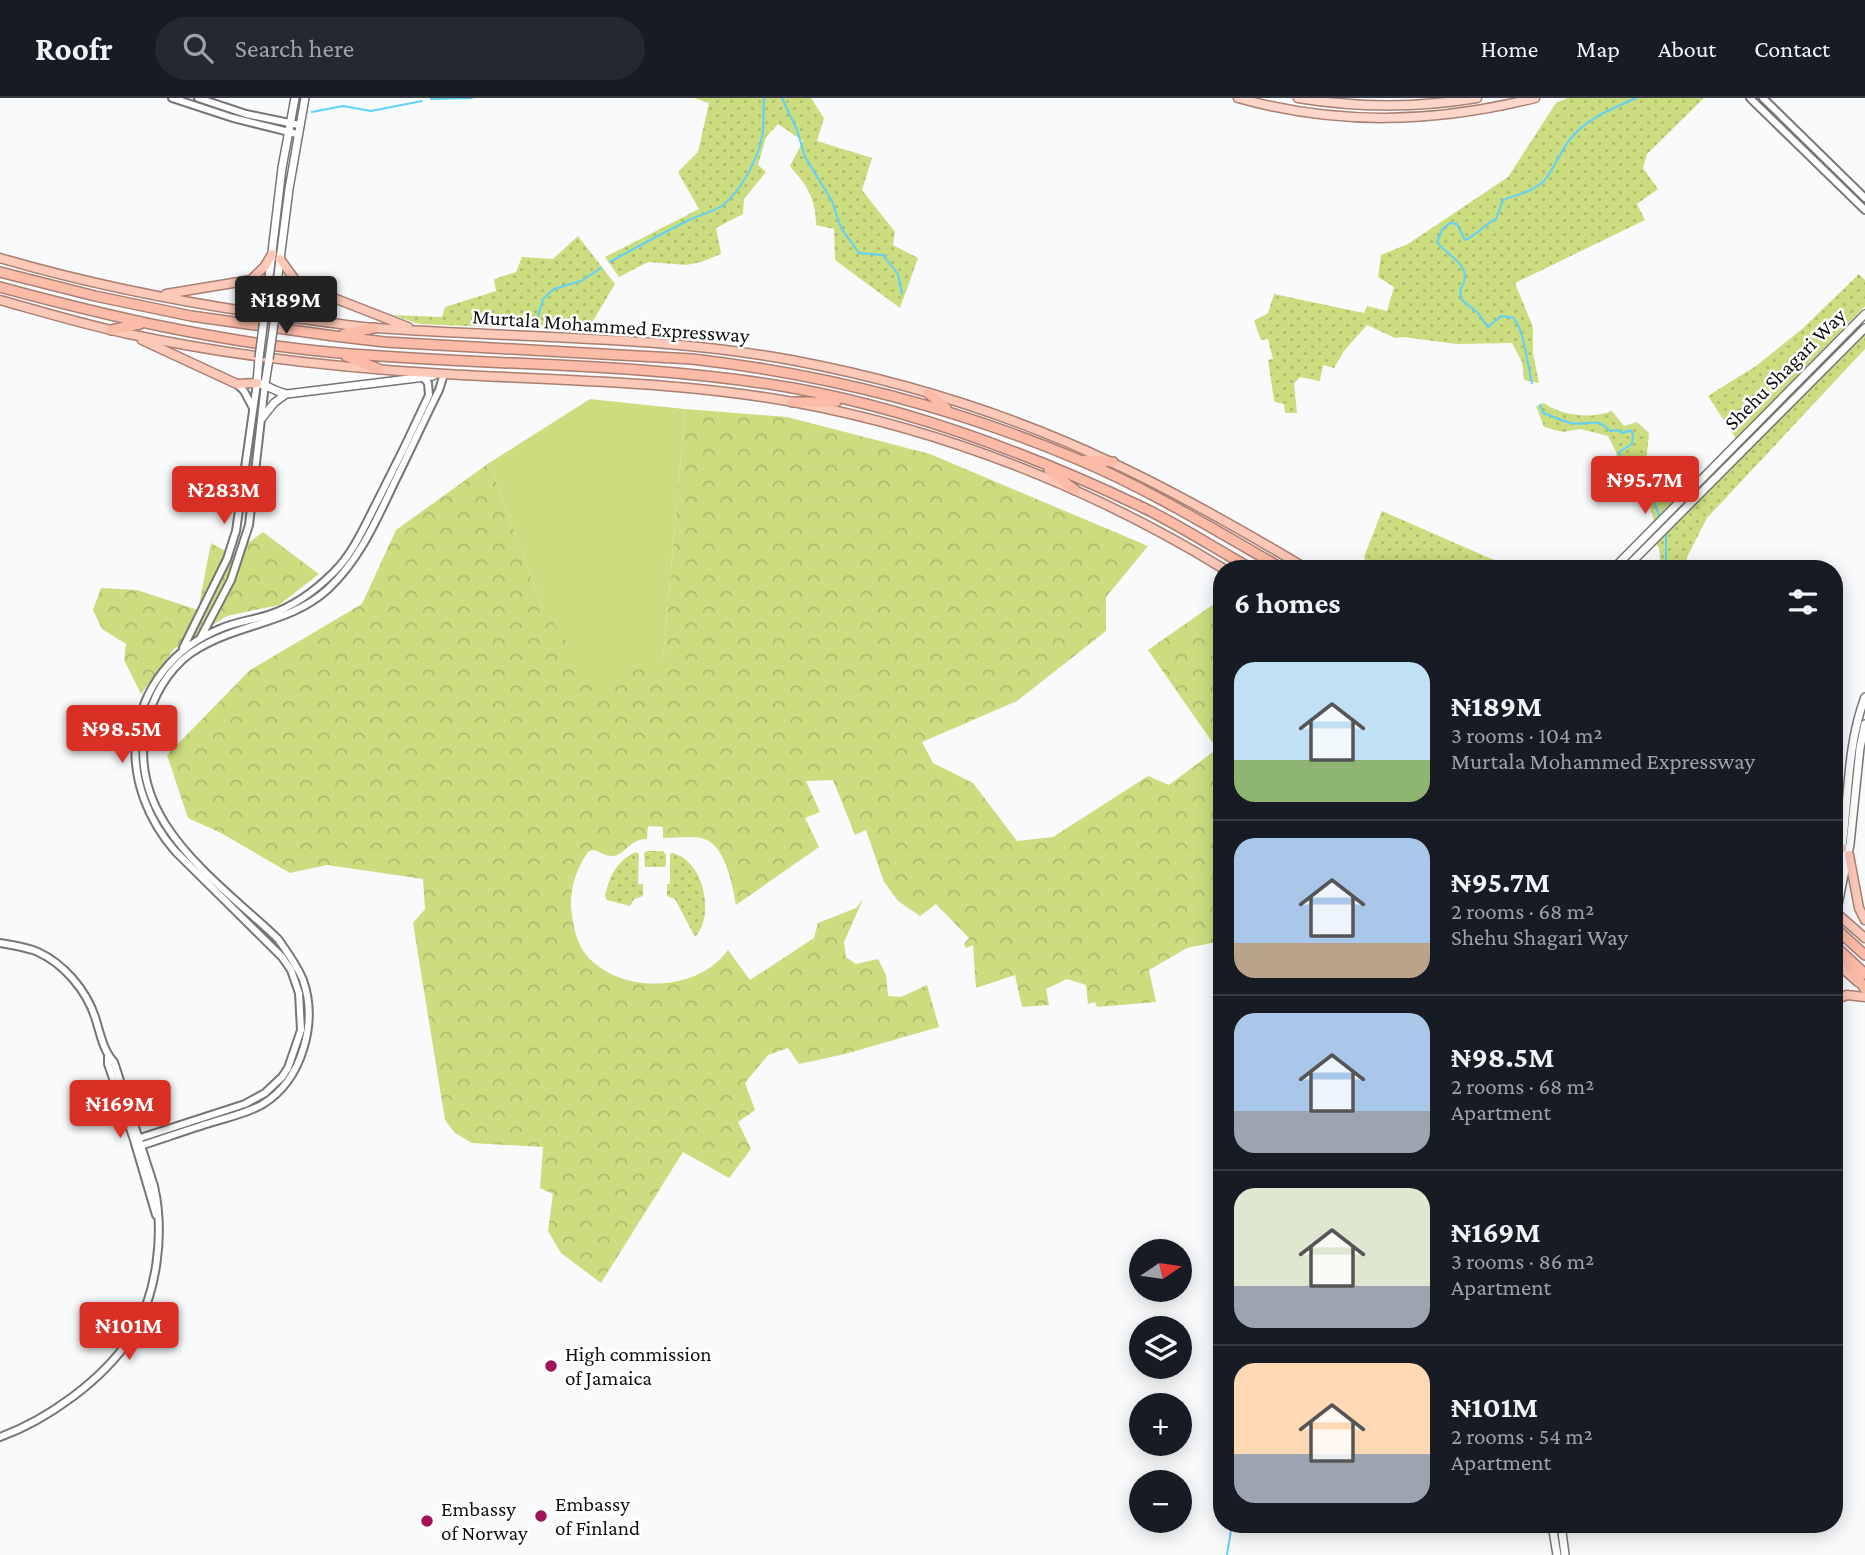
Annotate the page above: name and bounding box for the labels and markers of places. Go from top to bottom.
pin: ₦189M [237,276,335,336]
pin: ₦95.7M [1588,456,1702,516]
pin: ₦283M [175,466,273,526]
pin: ₦98.5M [65,706,179,765]
pin: ₦169M [71,1080,169,1140]
pin: ₦101M [80,1302,178,1362]
place label: High commission of Jamaica [565,1342,712,1390]
marker: High commission of Jamaica [543,1358,559,1374]
place label: Embassy of Finland [555,1492,640,1540]
place label: Embassy of Norway [441,1497,528,1545]
marker: Embassy of Finland [533,1508,549,1524]
marker: Embassy of Norway [419,1513,435,1529]

